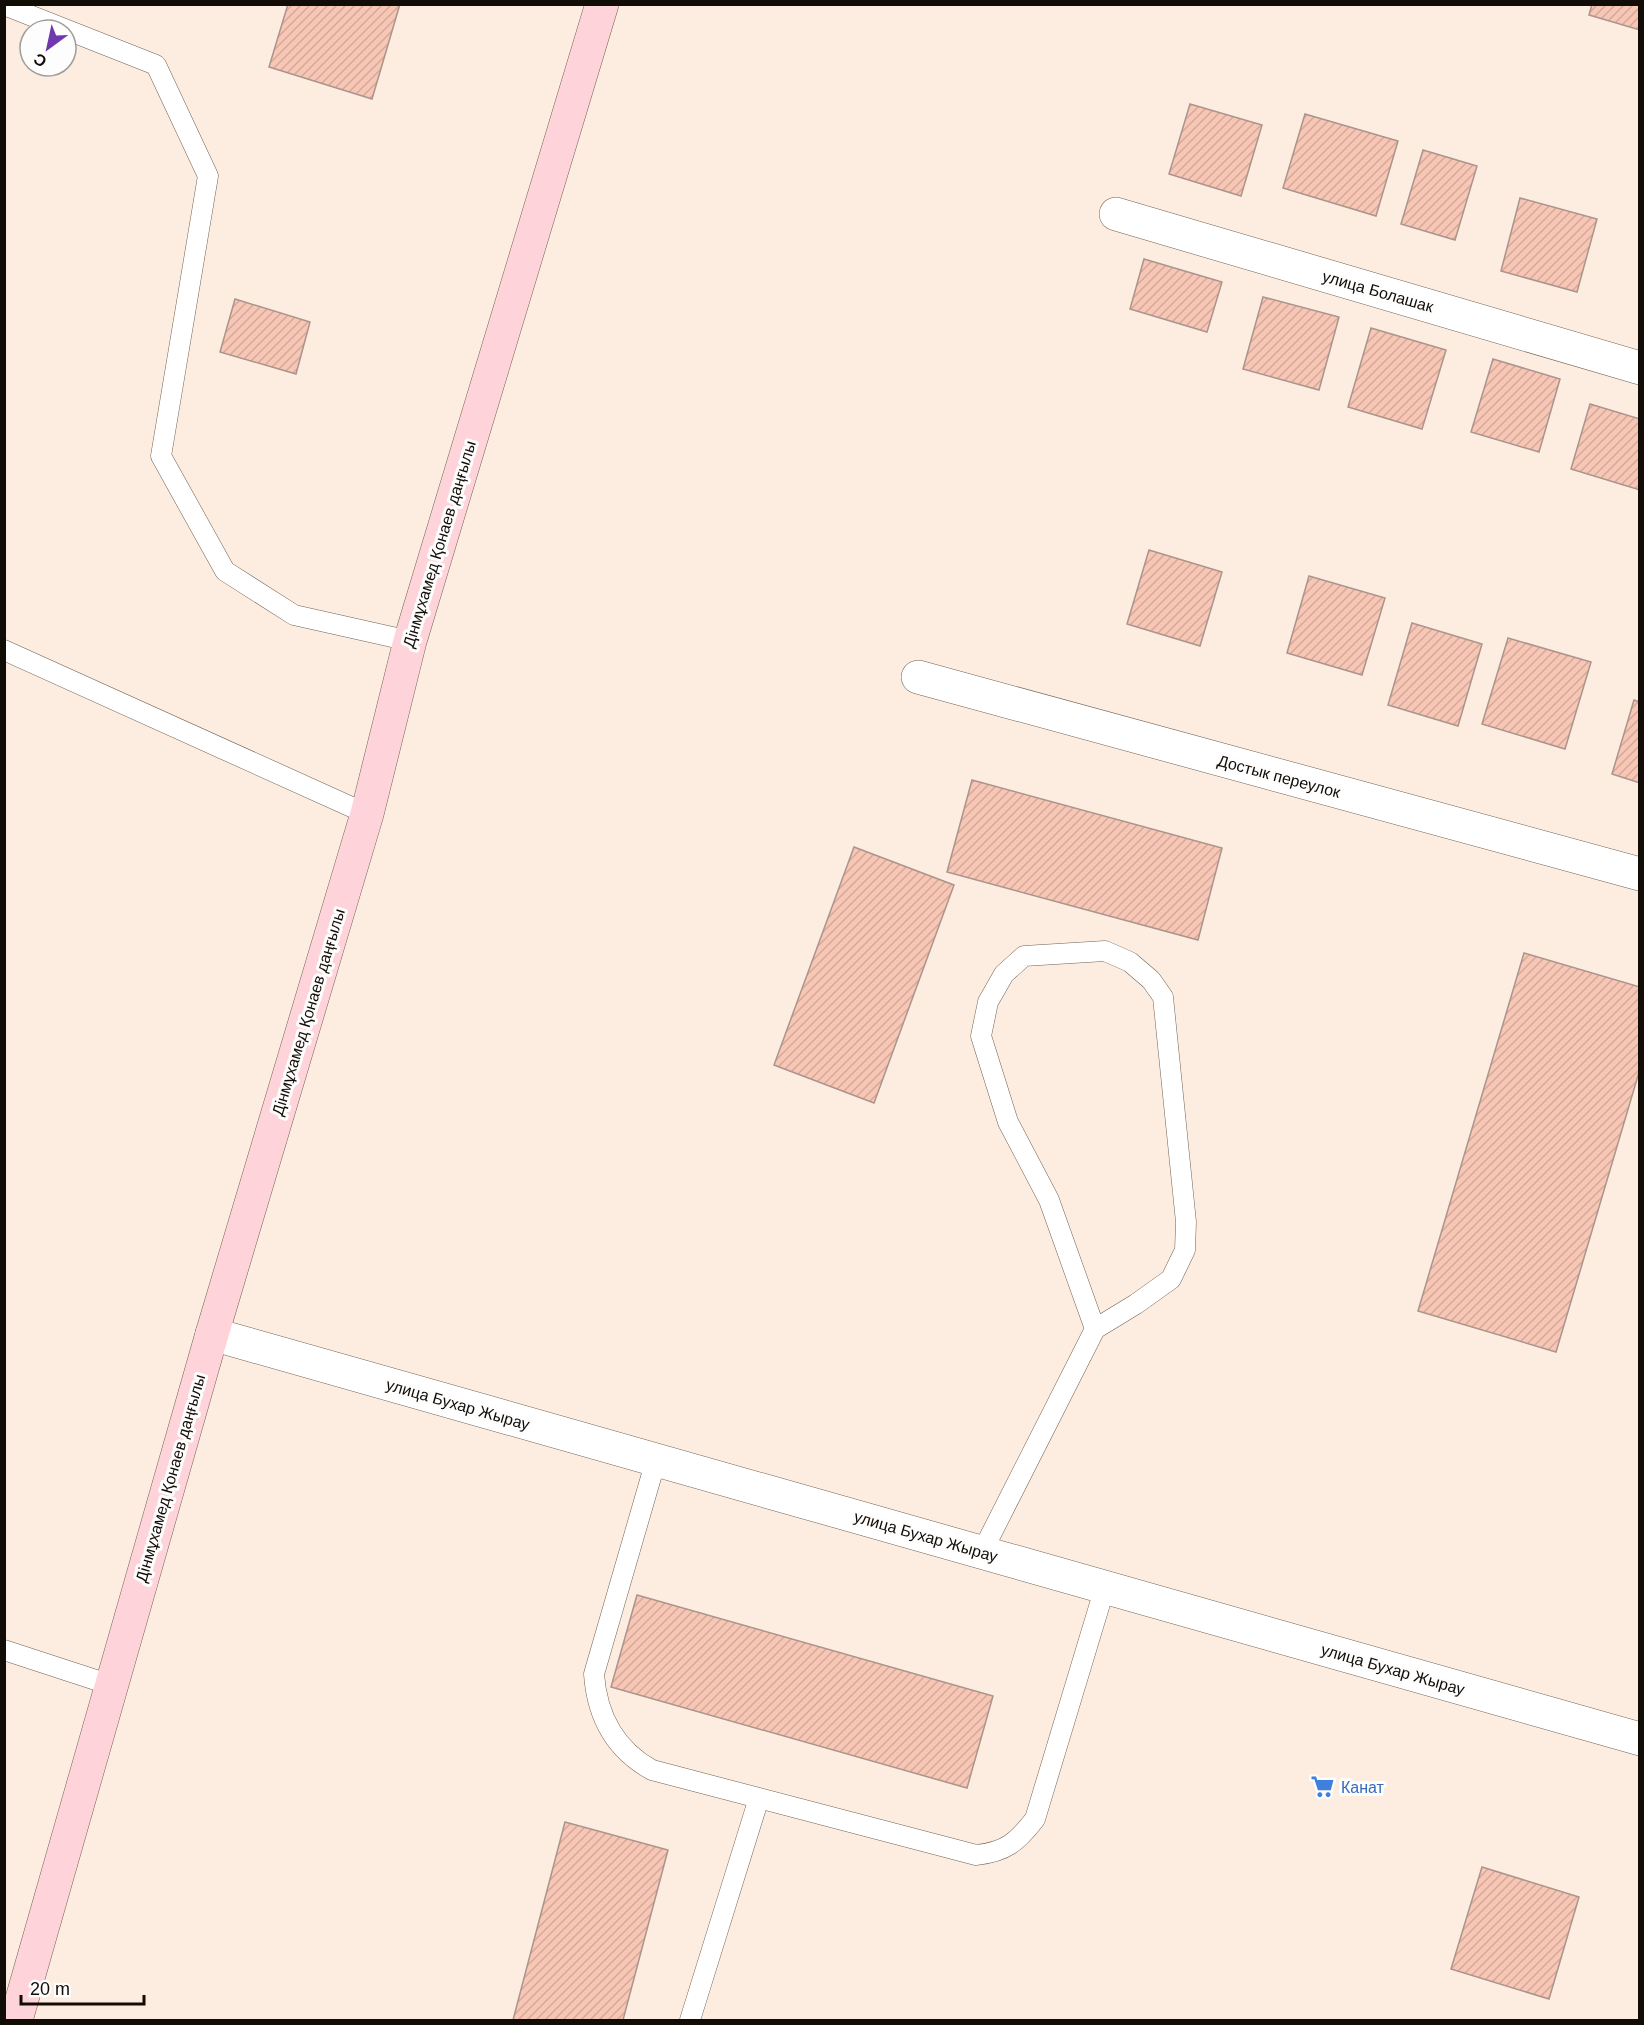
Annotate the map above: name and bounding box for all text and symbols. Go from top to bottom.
north arrow [18,18,78,78]
text: С [30,50,50,70]
street label: улица Болашак [1321,268,1436,316]
street label: Дінмұхамед Қонаев даңғылы [400,439,479,650]
street label: Достык переулок [1216,752,1343,801]
street label: Дінмұхамед Қонаев даңғылы [269,907,348,1118]
street label: Дінмұхамед Қонаев даңғылы [133,1372,208,1584]
street label: улица Бухар Жырау [384,1376,532,1433]
street label: улица Бухар Жырау [852,1508,1000,1565]
street label: улица Бухар Жырау [1319,1641,1467,1698]
supermarket icon: Канат [1310,1774,1336,1800]
place label: Канат [1341,1779,1385,1796]
scale bar [21,1968,144,2006]
text: 20 m [30,1979,70,1999]

